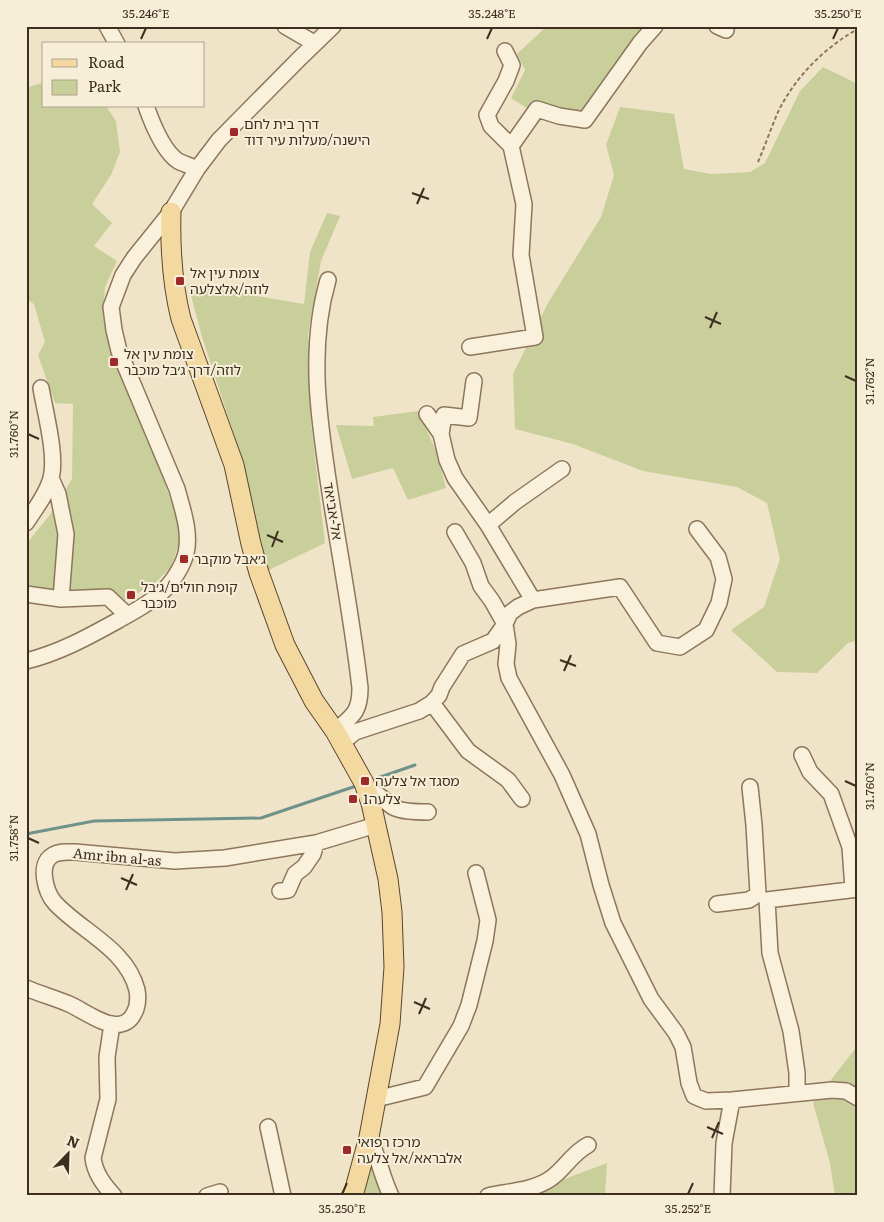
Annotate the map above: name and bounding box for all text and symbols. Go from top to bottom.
text: 35.246°E [122,4,170,22]
text: 35.248°E [468,4,516,22]
text: 35.250°E [814,4,862,22]
legend [42,42,205,108]
text: Road [88,50,124,73]
text: Park [88,74,122,97]
place label: דרך בית לחם הישנה/מעלות עיר דוד [244,113,370,149]
marker: דרך בית לחם הישנה/מעלות עיר דוד [228,126,240,138]
place label: צומת עין אל לוזה/אלצלעה [190,262,269,298]
marker: צומת עין אל לוזה/אלצלעה [174,275,186,287]
place label: צומת עין אל לוזה/דרך ג׳בל מוכבר [124,343,241,379]
marker: צומת עין אל לוזה/דרך ג׳בל מוכבר [108,356,120,368]
text: 31.762°N [860,357,878,405]
text: 31.760°N [4,410,22,458]
street label: אל-אביאד [320,480,348,541]
place label: ג׳אבל מוקבר [194,548,266,568]
marker: ג׳אבל מוקבר [178,553,190,565]
place label: קופת חולים/ג׳בל מוכבר [141,576,238,612]
marker: קופת חולים/ג׳בל מוכבר [125,589,137,601]
text: 31.760°N [860,762,878,810]
place label: מסגד אל צלעה [375,770,460,790]
marker: מסגד אל צלעה [359,775,371,787]
place label: צלעה1 [363,788,401,808]
marker: צלעה1 [347,793,359,805]
text: 31.758°N [4,814,22,862]
street label: Amr ibn al-as [72,842,162,870]
north arrow [42,1130,92,1180]
text: N [64,1130,83,1153]
place label: מרכז רפואי אלבראא/אל צלעה [357,1131,462,1167]
marker: מרכז רפואי אלבראא/אל צלעה [341,1144,353,1156]
text: 35.250°E [318,1199,366,1217]
text: 35.252°E [665,1199,711,1217]

